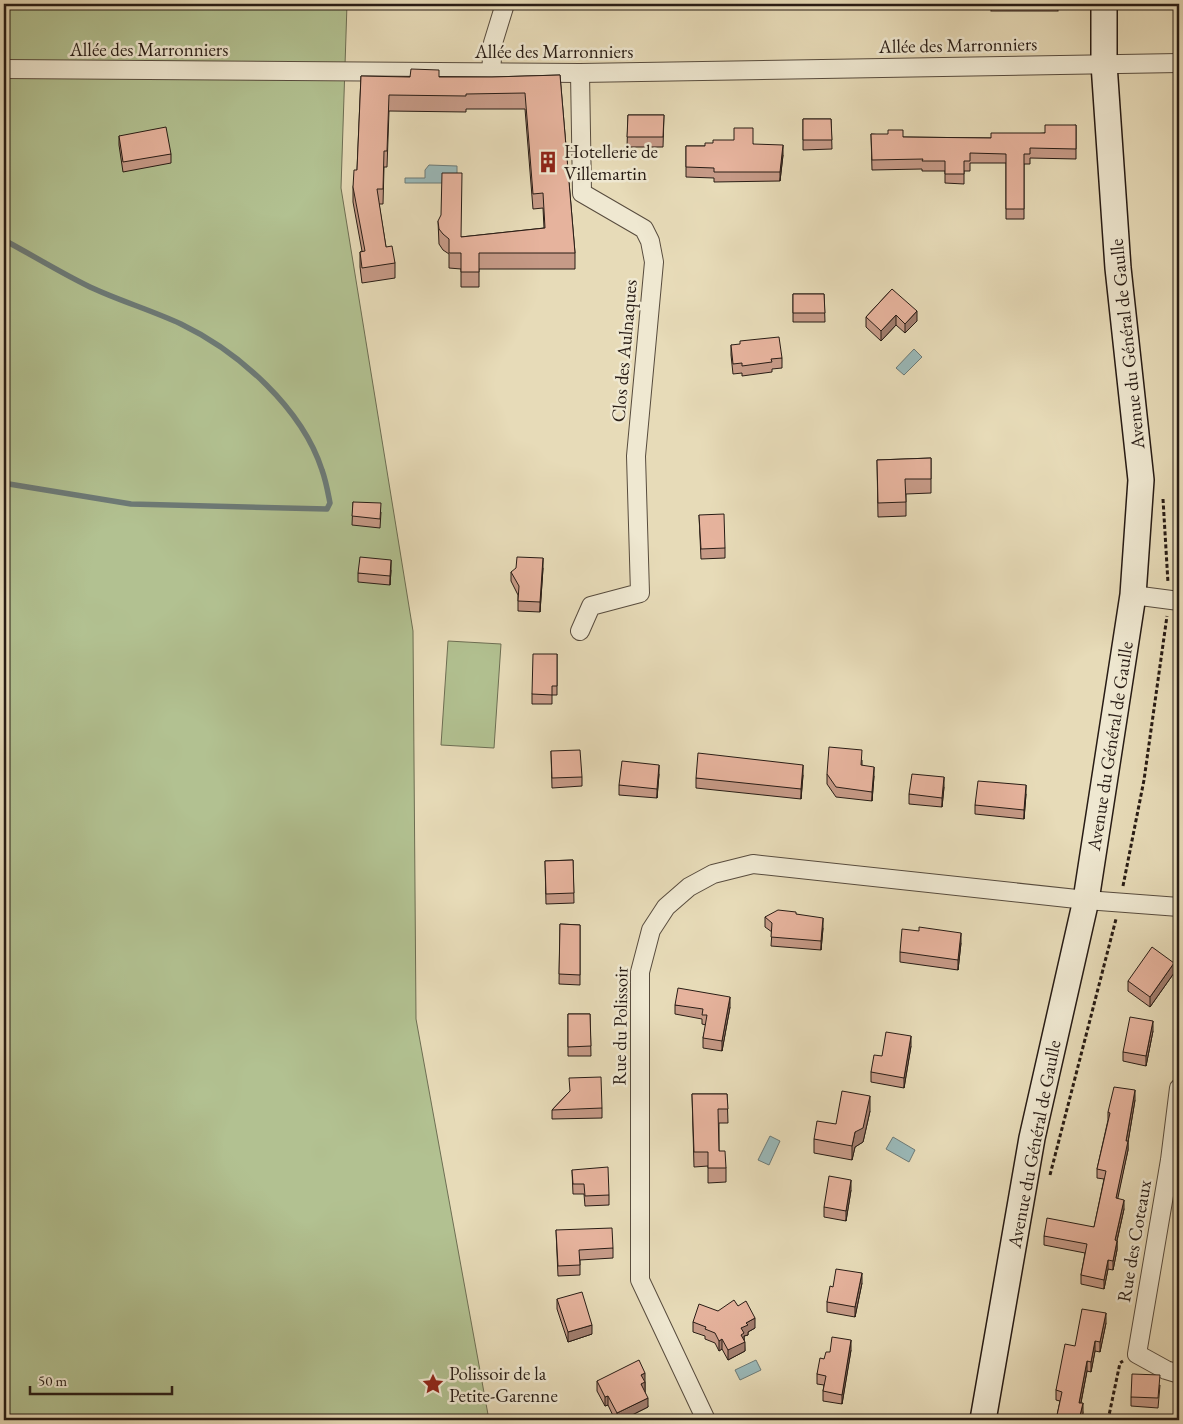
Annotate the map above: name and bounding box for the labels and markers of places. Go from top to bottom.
place label: Hotellerie de Villemartin [564,139,658,186]
building icon: Hotellerie de Villemartin [535,149,561,175]
place label: Polissoir de la Petite-Garenne [449,1361,558,1408]
place icon: Polissoir de la Petite-Garenne [420,1371,446,1397]

